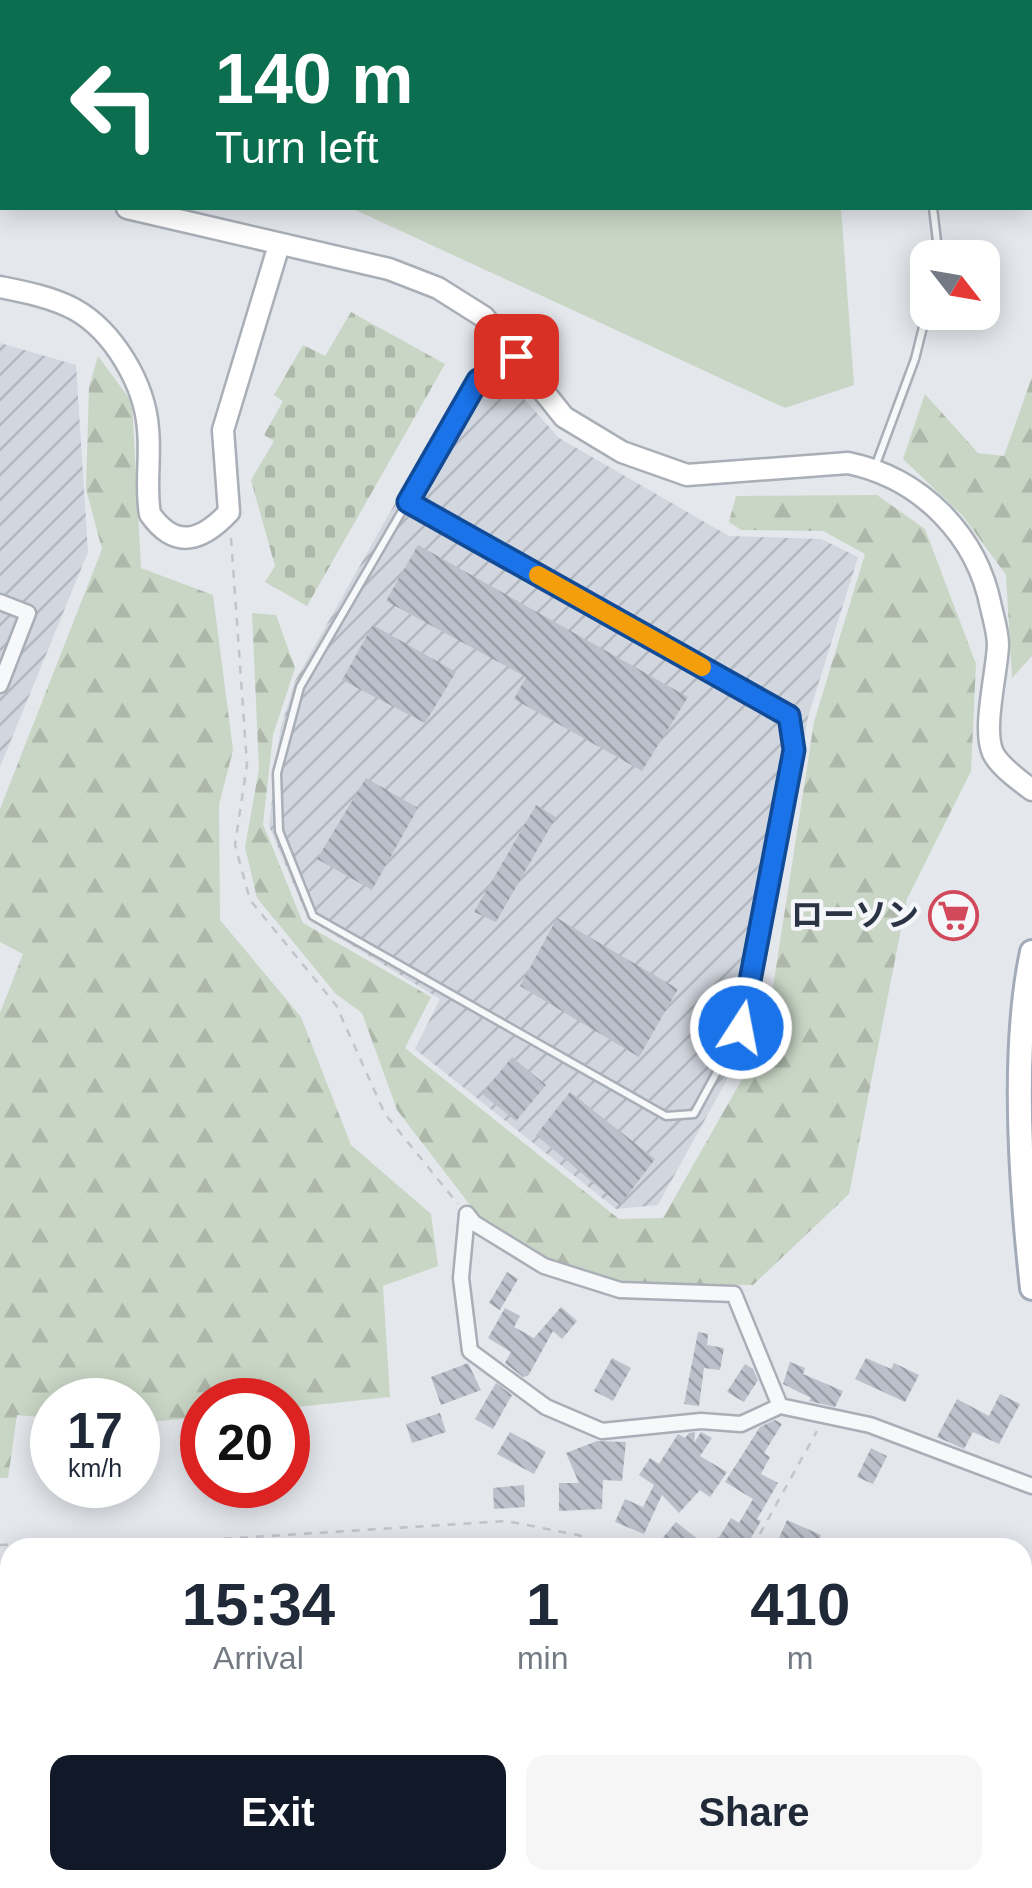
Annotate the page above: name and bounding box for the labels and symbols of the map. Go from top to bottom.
north arrow [910,240,1000,330]
pin [474,314,559,399]
supermarket icon: ローソン [928,889,980,941]
place label: ローソン [791,897,919,933]
position arrow [689,976,793,1080]
speed limit sign: 20 [180,1378,310,1508]

